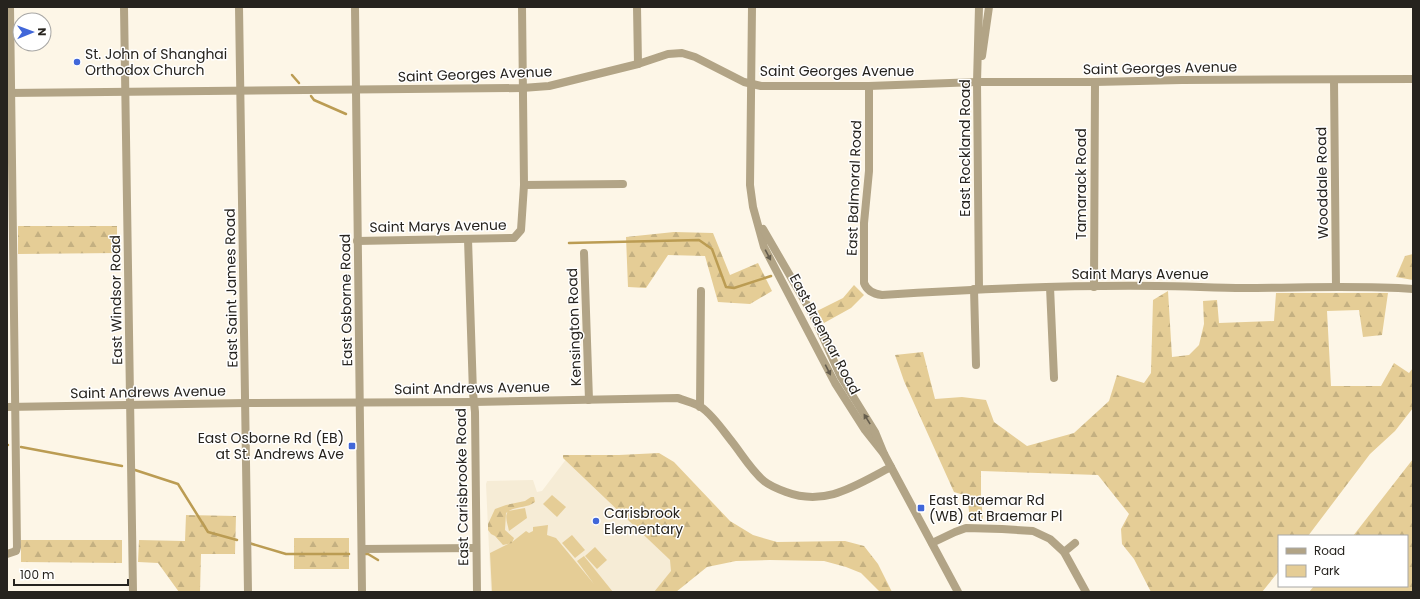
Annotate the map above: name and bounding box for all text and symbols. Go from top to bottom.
north arrow [12,12,52,52]
text: N [34,28,50,36]
place label: St. John of Shanghai Orthodox Church [85,44,227,80]
marker: St. John of Shanghai Orthodox Church [72,57,82,67]
street label: Saint Georges Avenue [1083,57,1238,79]
street label: Saint Georges Avenue [397,61,553,87]
street label: Saint Georges Avenue [760,61,915,81]
street label: East Rockland Road [955,79,975,217]
street label: East Balmoral Road [842,120,866,256]
street label: Wooddale Road [1311,127,1333,239]
street label: Tamarack Road [1071,128,1091,240]
street label: East Saint James Road [220,208,242,368]
street label: Saint Marys Avenue [369,215,507,237]
street label: East Osborne Road [335,234,357,366]
street label: East Windsor Road [105,235,127,365]
one-way arrow [765,249,771,261]
street label: Saint Marys Avenue [1071,264,1209,284]
street label: Kensington Road [562,268,586,386]
street label: East Braemar Road [785,270,865,398]
one-way arrow [825,365,832,376]
street label: Saint Andrews Avenue [394,377,550,399]
street label: Saint Andrews Avenue [70,381,226,403]
street label: East Carisbrooke Road [451,408,473,566]
one-way arrow [864,414,871,425]
place label: East Osborne Rd (EB) at St. Andrews Ave [198,428,344,464]
marker: East Osborne Rd (EB) at St. Andrews Ave [347,441,357,451]
place label: East Braemar Rd (WB) at Braemar Pl [929,490,1062,526]
place label: Carisbrook Elementary [604,503,683,539]
marker: East Braemar Rd (WB) at Braemar Pl [916,503,926,513]
marker: Carisbrook Elementary [591,516,601,526]
legend [1278,535,1408,587]
text: Road [1314,542,1345,559]
scale bar [14,561,128,587]
text: Park [1314,562,1341,579]
text: 100 m [20,566,54,583]

